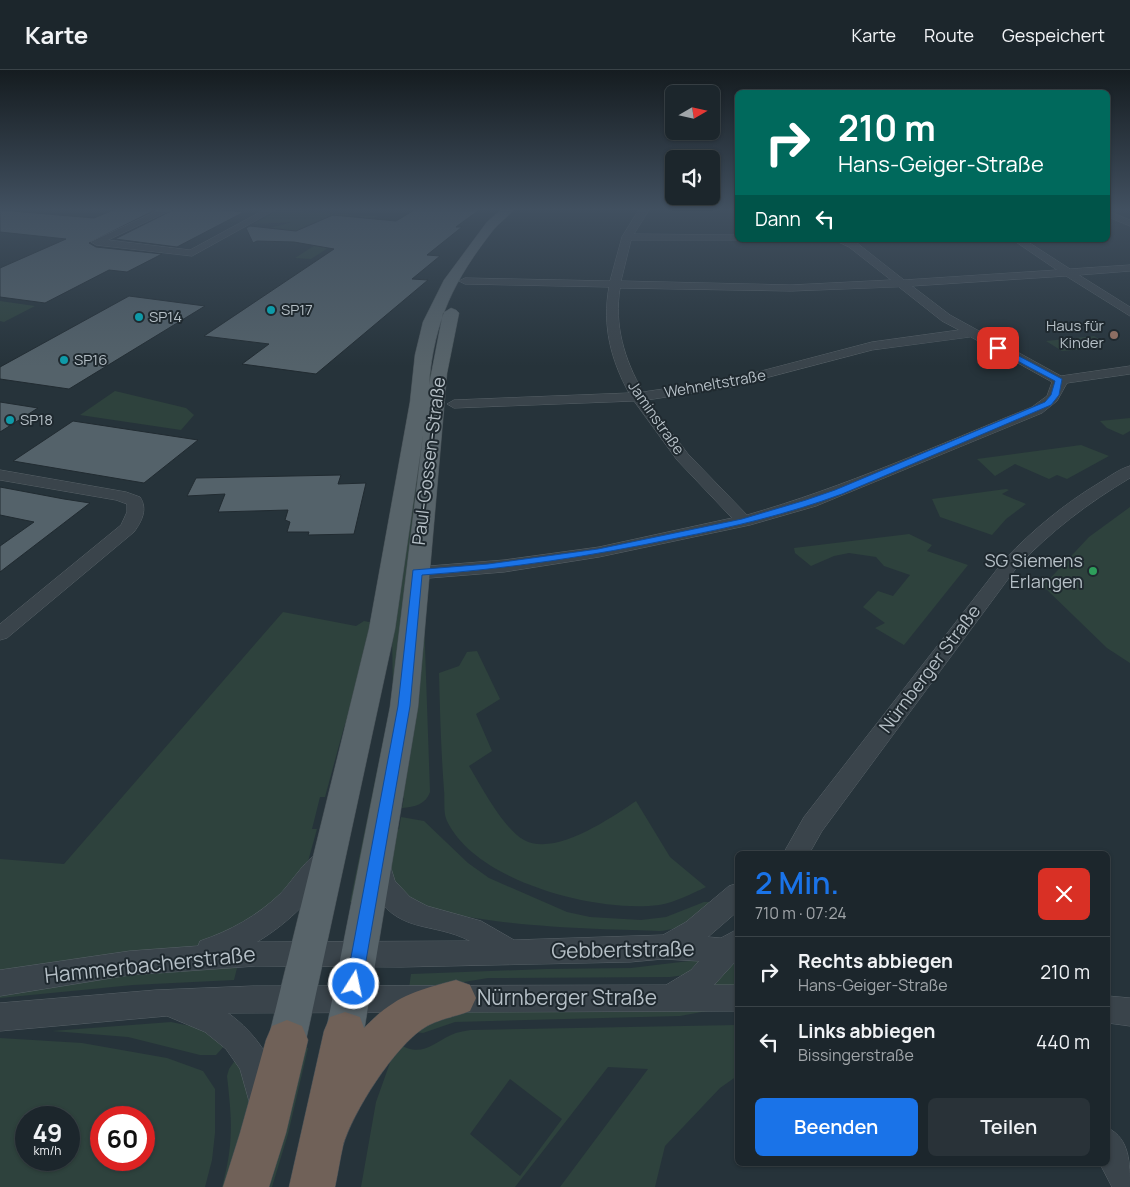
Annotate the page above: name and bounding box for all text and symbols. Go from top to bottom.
text: Karte [25,18,88,51]
text: Karte [851,23,896,47]
text: Route [924,23,974,47]
text: Gespeichert [1002,23,1105,47]
north arrow [665,85,720,140]
map controls [665,85,720,205]
text: 210 m [838,104,936,152]
icon: right [755,110,820,175]
text: Hans-Geiger-Straße [838,149,1044,179]
button: sound [665,150,720,205]
icon: left [811,205,839,233]
text: Dann [755,206,801,232]
place label: SP17 [281,299,313,320]
marker: SP17 [265,304,277,316]
place label: SP14 [149,306,182,327]
marker: SP14 [133,311,145,323]
place label: Haus für Kinder [1046,315,1105,353]
pin [977,327,1019,369]
marker: Haus für Kinder [1108,329,1120,341]
icon: arrive [984,334,1012,362]
place label: SP16 [74,349,107,370]
marker: SP16 [58,354,70,366]
street label: Wehneltstraße [662,364,768,403]
street label: Paul-Gossen-Straße [406,375,450,546]
street label: Jaminstraße [623,377,690,459]
place label: SP18 [20,409,53,430]
marker: SP18 [4,414,16,426]
place label: SG Siemens Erlangen [984,548,1083,593]
marker: SG Siemens Erlangen [1087,565,1099,577]
street label: Nürnberger Straße [873,599,985,737]
text: 2 Min. [755,862,839,903]
button: close [1038,868,1090,920]
text: 710 m · 07:24 [755,902,847,924]
street label: Gebbertstraße [551,934,695,964]
street label: Hammerbacherstraße [43,939,257,989]
text: Rechts abbiegen [798,948,953,974]
position arrow [327,957,379,1009]
icon: right [755,958,783,986]
text: 210 m [1040,959,1090,985]
text: Hans-Geiger-Straße [798,974,948,996]
street label: Nürnberger Straße [477,983,657,1011]
text: Links abbiegen [798,1018,935,1044]
icon: left [755,1028,783,1056]
text: 440 m [1036,1029,1090,1055]
text: Bissingerstraße [798,1044,914,1066]
button: Beenden [755,1098,918,1156]
button: Teilen [928,1098,1090,1156]
speed limit sign: 60 [90,1106,155,1171]
text: 49 [32,1115,63,1150]
text: km/h [34,1142,61,1159]

